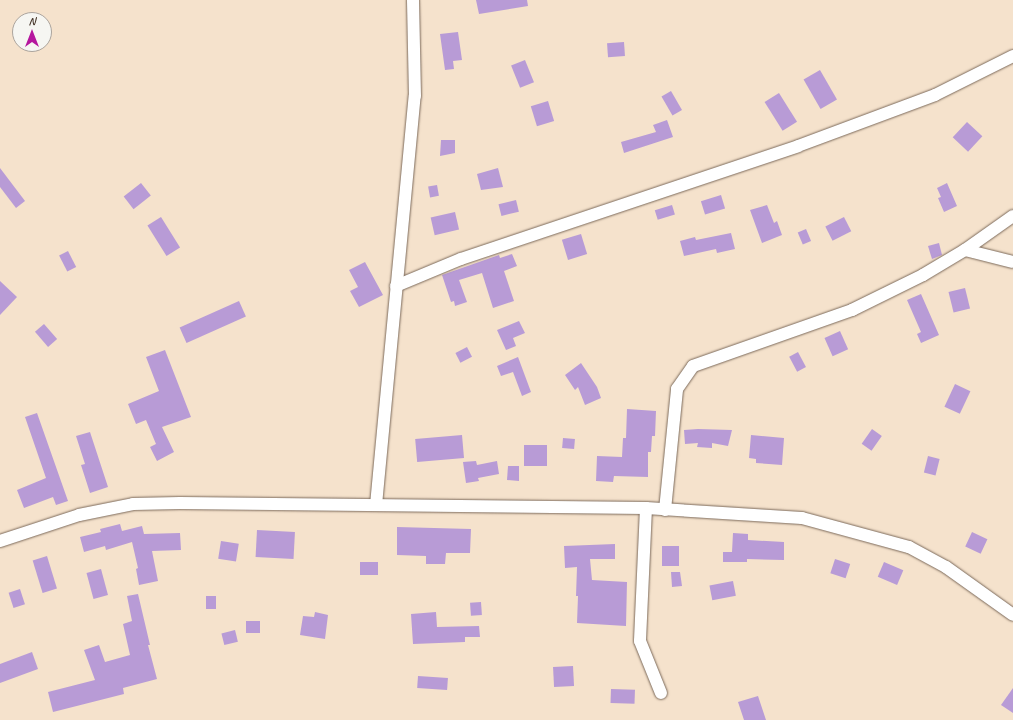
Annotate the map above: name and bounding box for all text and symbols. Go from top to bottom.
north arrow [12,12,52,52]
text: N [29,14,35,28]

